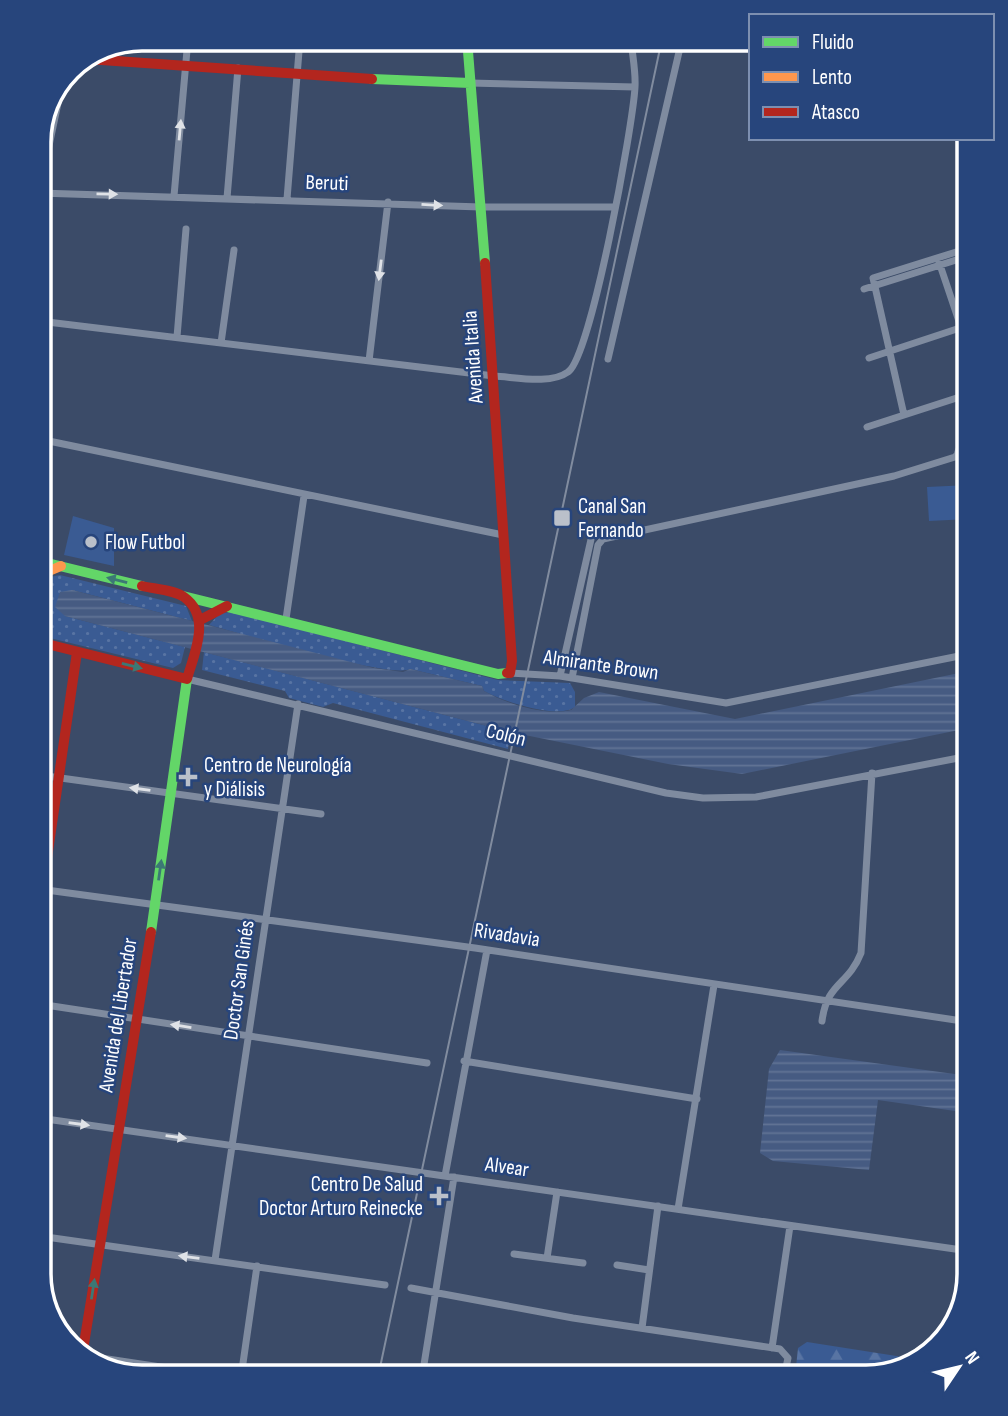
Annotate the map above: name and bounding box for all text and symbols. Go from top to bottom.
legend [749,14,994,140]
text: Fluido [812,30,854,55]
text: Lento [812,65,852,90]
text: Atasco [811,100,860,125]
one-way arrow [175,119,186,141]
street label: Beruti [305,170,349,196]
one-way arrow [96,189,118,200]
one-way arrow [422,199,444,210]
one-way arrow [374,259,385,281]
street label: Avenida Italia [457,310,489,405]
place label: Canal San Fernando [578,494,646,543]
marker: Canal San Fernando [552,508,572,528]
place label: Flow Futbol [105,530,185,555]
marker: Flow Futbol [83,534,99,550]
one-way arrow [106,574,128,585]
street label: Almirante Brown [541,644,660,685]
one-way arrow [121,661,143,672]
street label: Colón [483,718,529,752]
place label: Centro de Neurología y Diálisis [204,753,352,802]
marker: Centro de Neurología y Diálisis [178,767,198,787]
one-way arrow [129,783,151,794]
one-way arrow [155,859,166,881]
street label: Rivadavia [472,917,542,953]
street label: Doctor San Ginés [218,919,260,1041]
street label: Avenida del Libertador [93,936,143,1095]
one-way arrow [170,1020,192,1031]
one-way arrow [68,1118,90,1129]
one-way arrow [165,1132,187,1143]
street label: Alvear [483,1151,530,1182]
place label: Centro De Salud Doctor Arturo Reinecke [259,1172,423,1221]
marker: Centro De Salud Doctor Arturo Reinecke [429,1186,449,1206]
one-way arrow [178,1251,200,1262]
one-way arrow [88,1277,99,1299]
north arrow [924,1332,994,1402]
text: N [959,1347,984,1369]

